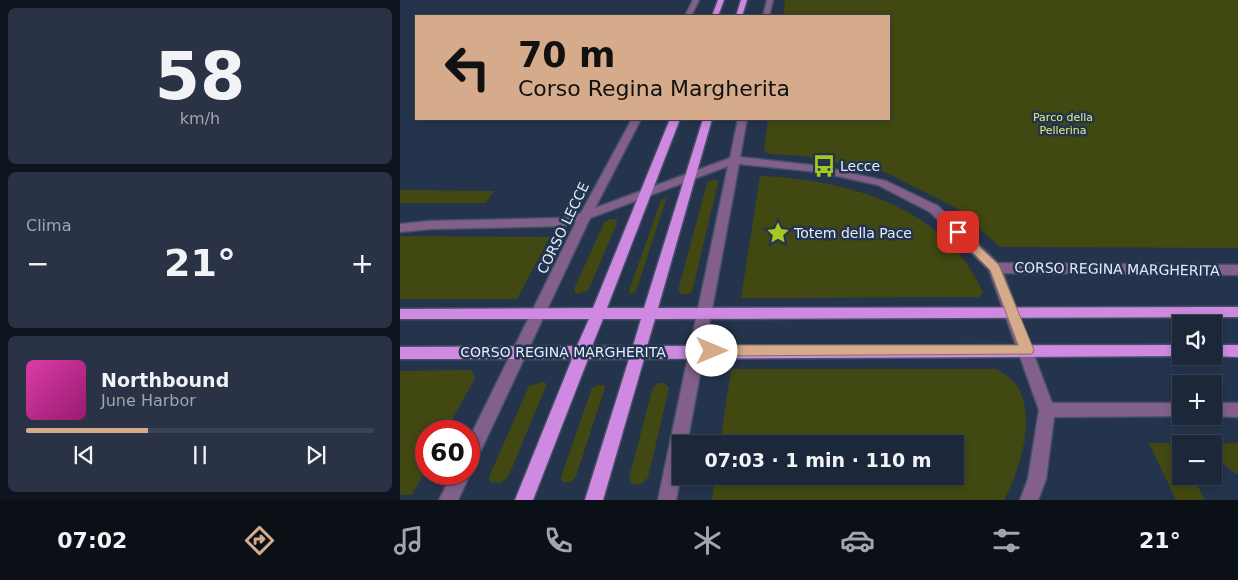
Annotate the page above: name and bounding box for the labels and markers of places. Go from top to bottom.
bus stop icon: Lecce [811,153,837,179]
place label: Lecce [840,158,880,174]
pin [937,211,979,253]
place icon: Totem della Pace [765,220,791,246]
place label: Totem della Pace [793,225,912,241]

